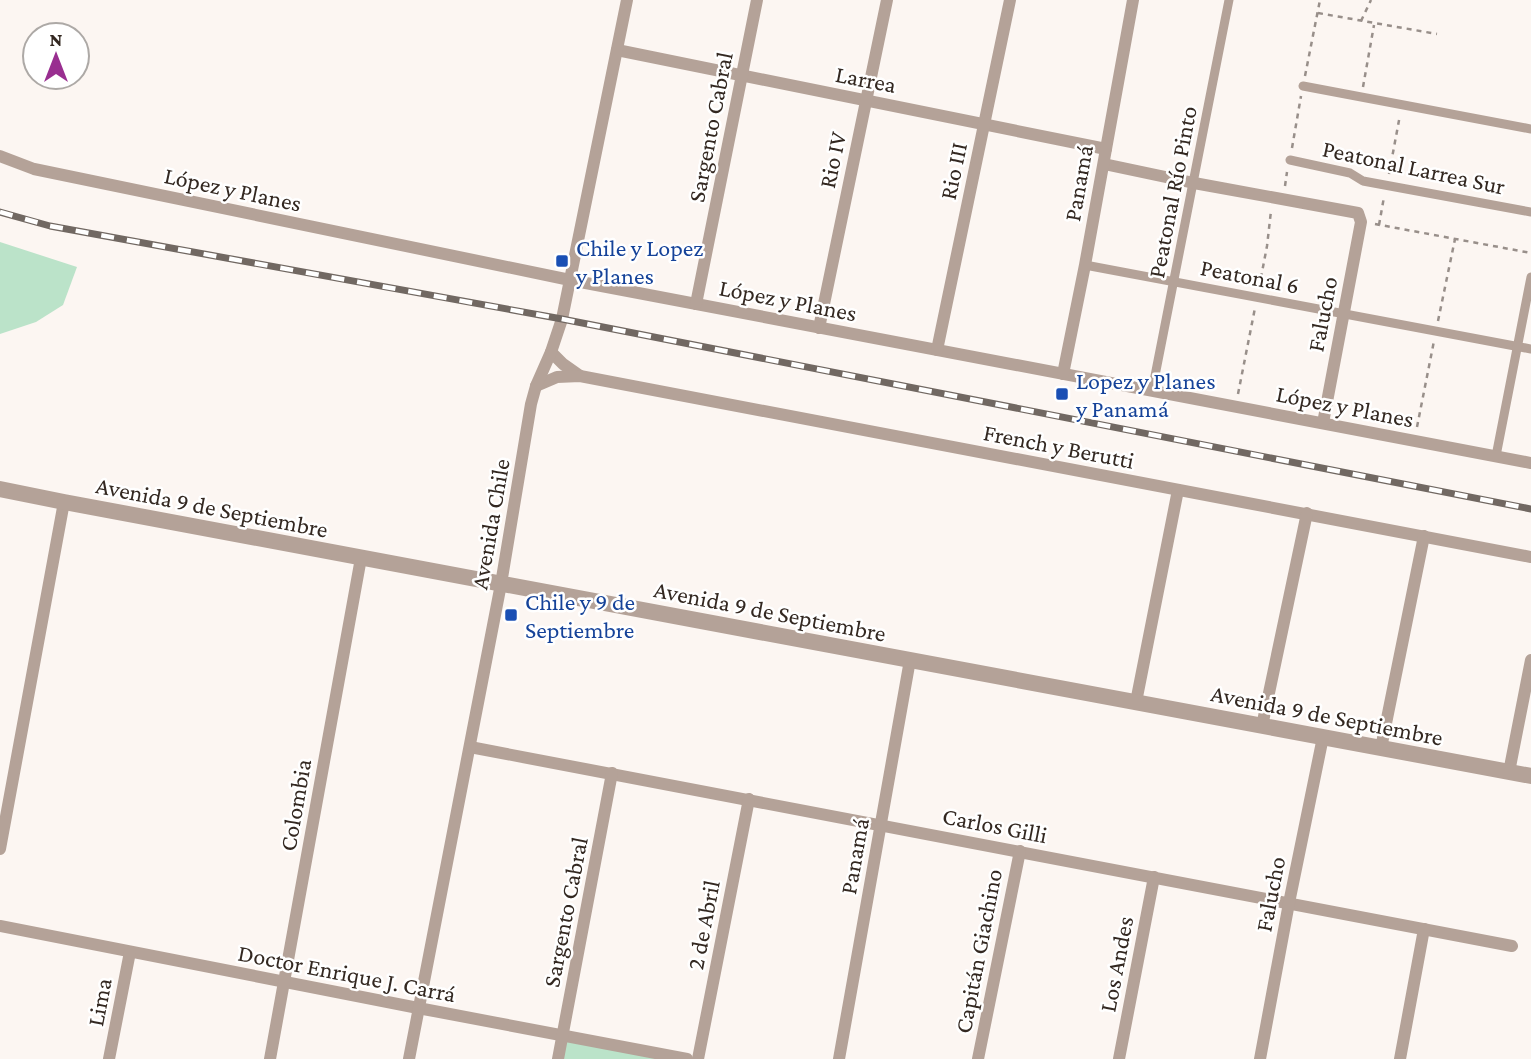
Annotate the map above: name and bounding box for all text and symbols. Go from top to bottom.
north arrow [21,21,91,91]
text: N [50,29,63,50]
street label: Sargento Cabral [682,50,738,204]
street label: Larrea [833,60,899,98]
street label: Peatonal Río Pinto [1142,104,1202,280]
street label: Rio IV [813,129,851,191]
street label: Peatonal Larrea Sur [1320,134,1508,200]
street label: Rio III [934,140,972,202]
street label: Panamá [1058,143,1098,223]
street label: López y Planes [162,161,304,217]
place label: Chile y Lopez y Planes [575,234,703,289]
marker: Chile y Lopez y Planes [554,253,570,269]
street label: Peatonal 6 [1198,253,1302,299]
street label: López y Planes [717,273,859,327]
street label: Falucho [1301,274,1343,354]
place label: Lopez y Planes y Panamá [1075,367,1216,422]
street label: López y Planes [1274,379,1416,433]
marker: Lopez y Planes y Panamá [1054,386,1070,402]
street label: French y Berutti [981,418,1137,474]
street label: Avenida Chile [465,457,515,591]
street label: Avenida 9 de Septiembre [94,471,330,543]
street label: Avenida 9 de Septiembre [652,575,888,647]
place label: Chile y 9 de Septiembre [525,588,635,643]
marker: Chile y 9 de Septiembre [503,607,519,623]
street label: Avenida 9 de Septiembre [1209,679,1445,751]
street label: Colombia [274,757,316,853]
street label: Carlos Gilli [940,802,1050,848]
street label: Panamá [834,816,874,896]
street label: Sargento Cabral [537,835,593,989]
street label: Falucho [1249,854,1291,934]
street label: Capitán Giachino [949,867,1007,1035]
street label: 2 de Abril [681,878,725,972]
street label: Los Andes [1093,914,1139,1014]
street label: Doctor Enrique J. Carrá [236,939,458,1007]
street label: Lima [81,976,117,1028]

